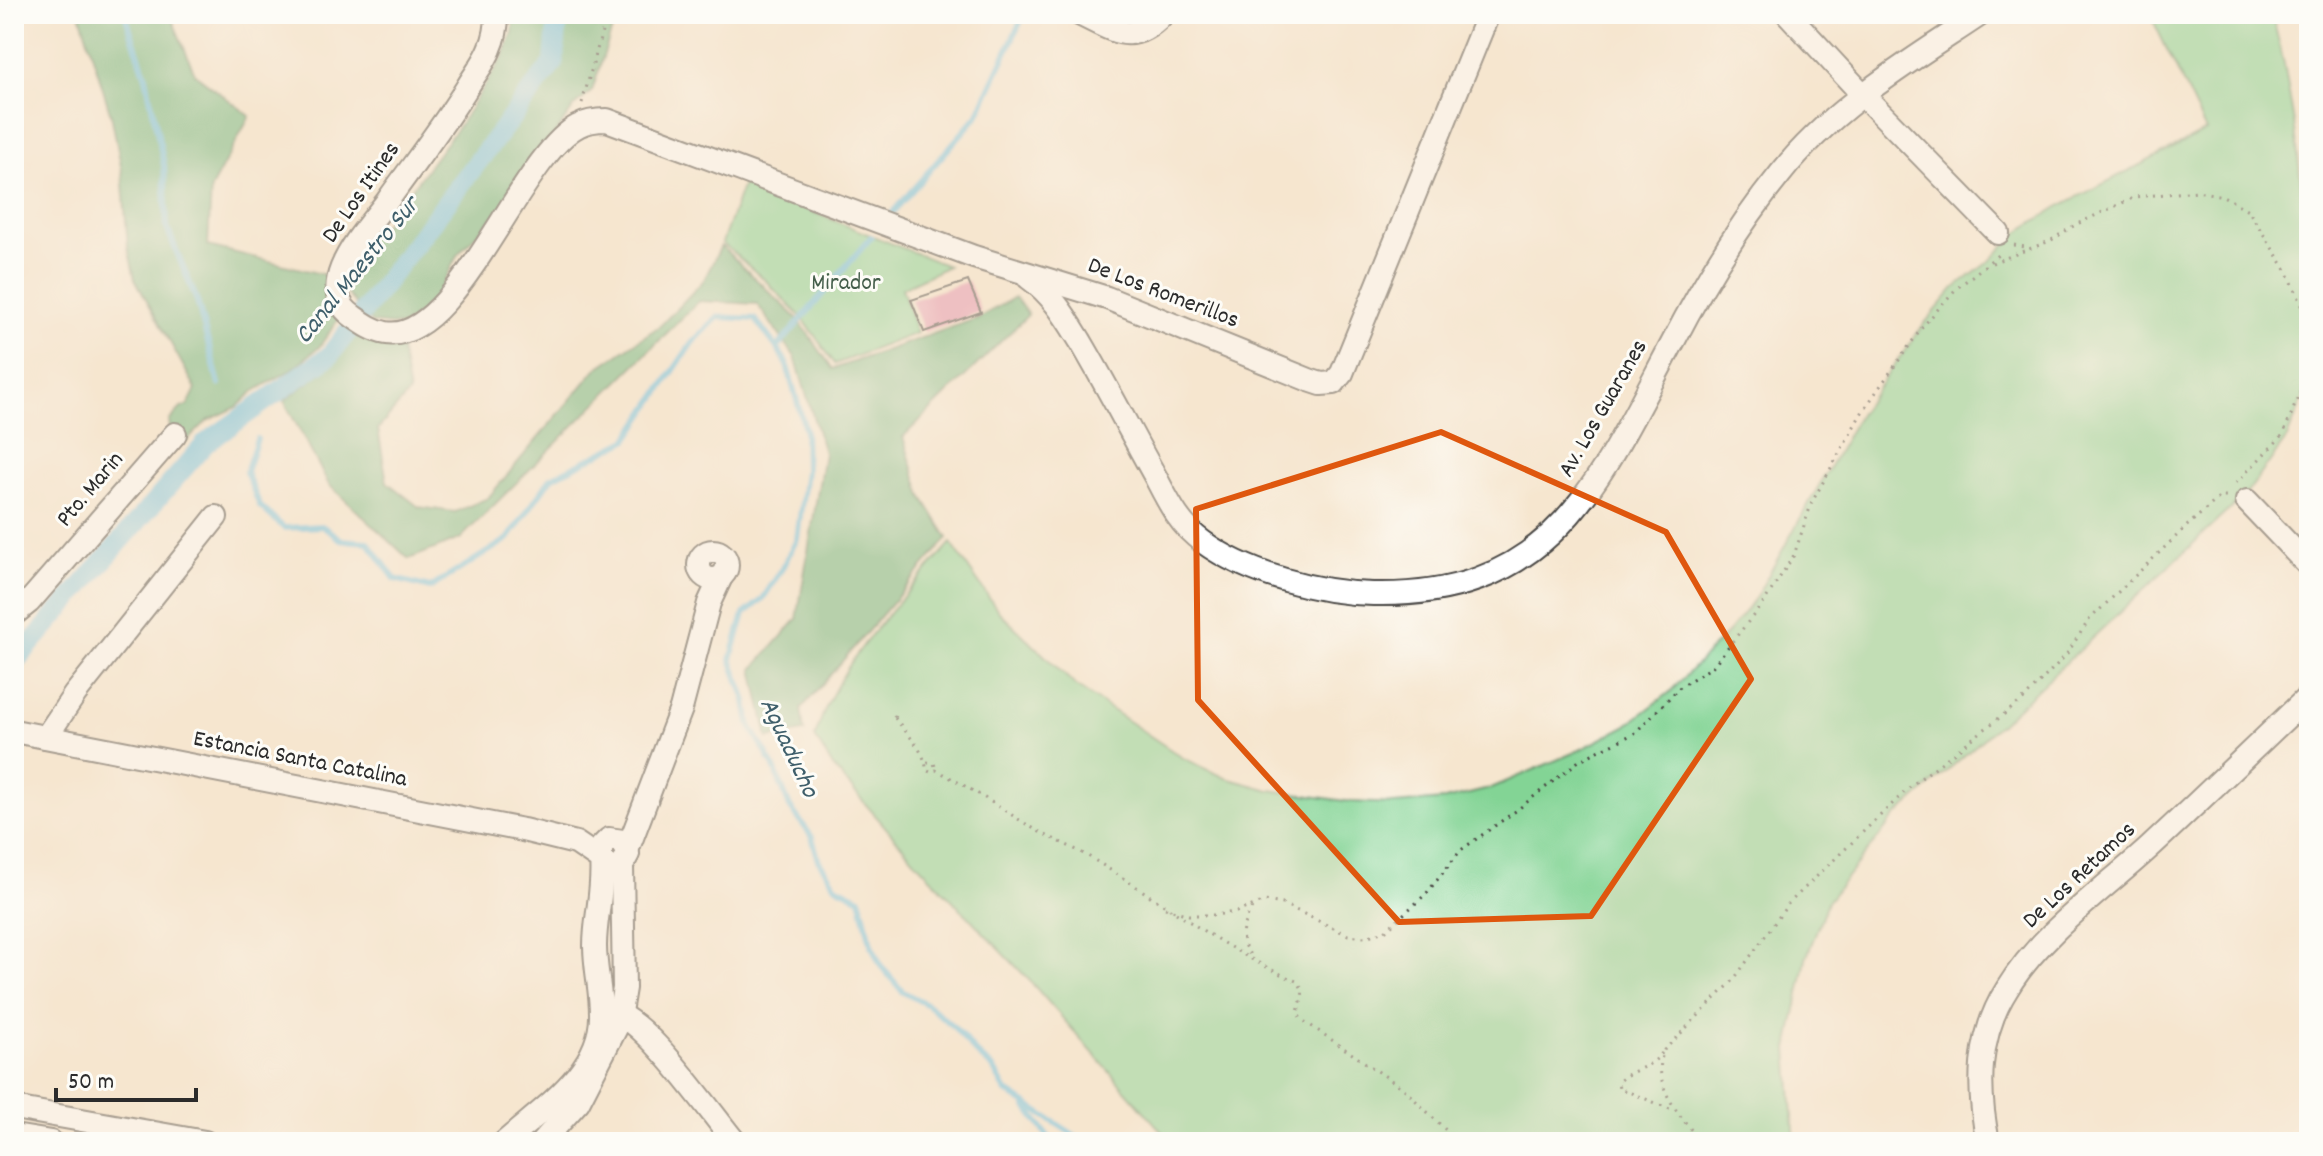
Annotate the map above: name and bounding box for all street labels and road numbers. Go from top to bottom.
street label: De Los Itines [315,135,409,251]
street label: De Los Romerillos [1082,250,1244,338]
street label: Av. Los Guaranes [1551,334,1657,484]
street label: Pto. Marin [49,445,133,535]
street label: Estancia Santa Catalina [190,723,411,798]
street label: De Los Retamos [2016,814,2144,938]

